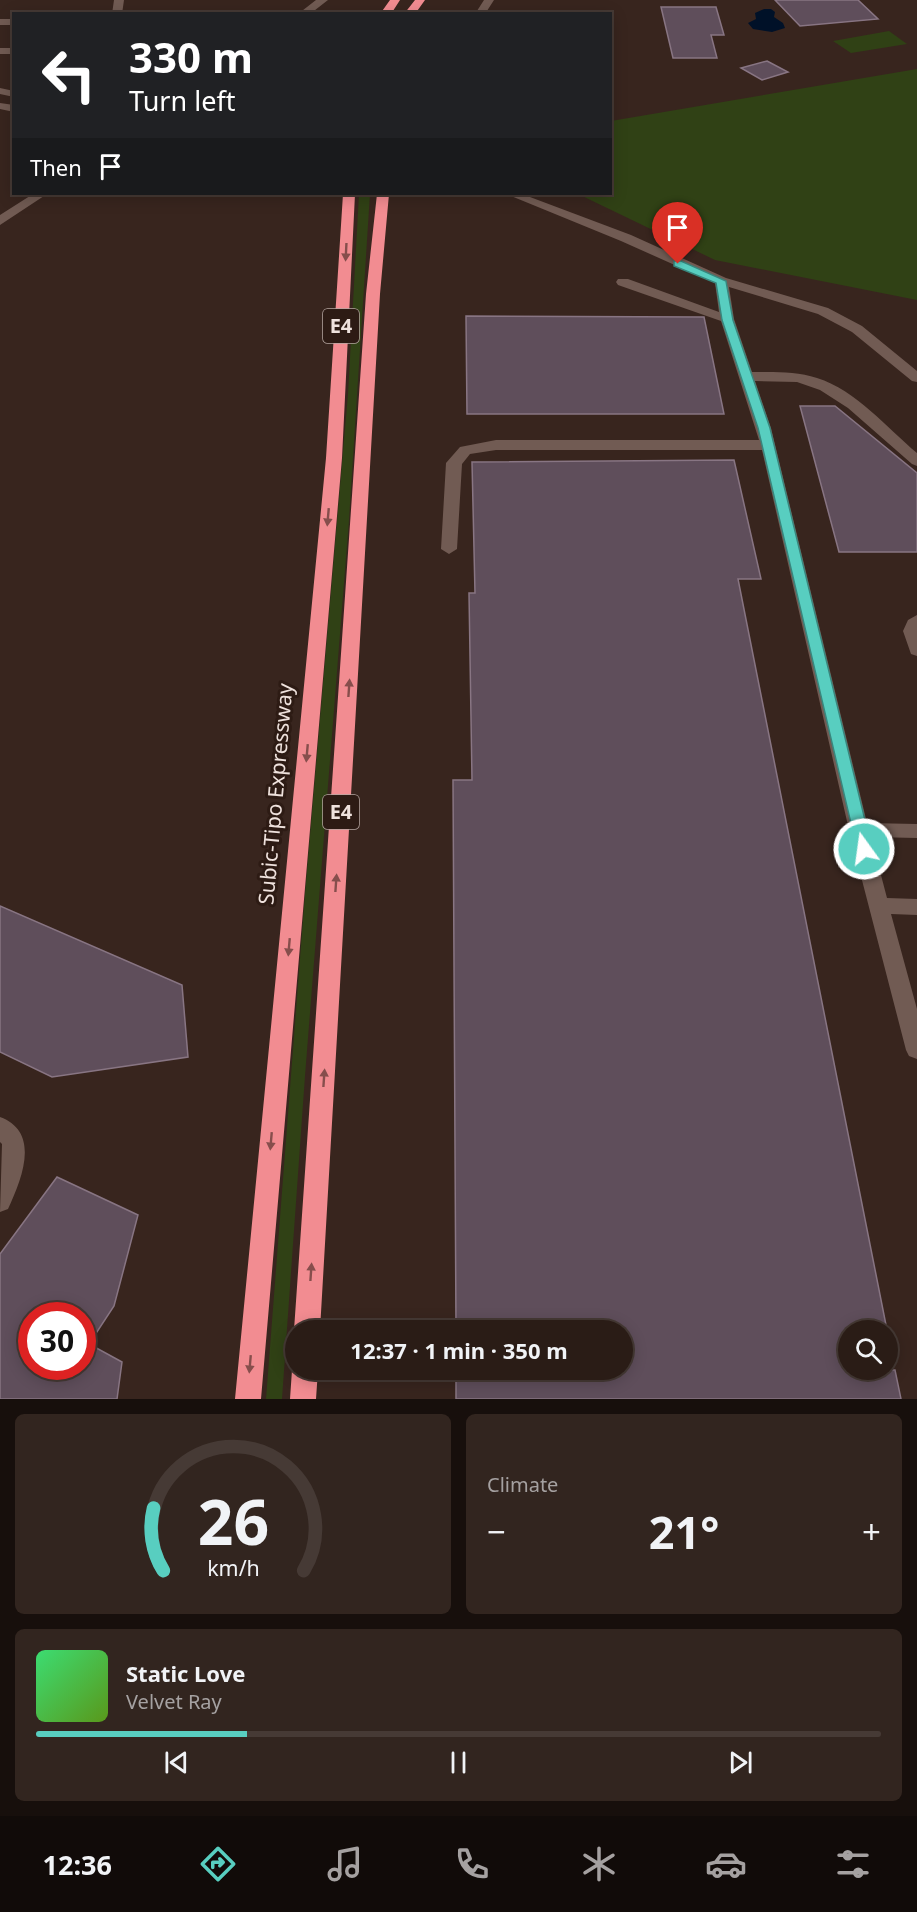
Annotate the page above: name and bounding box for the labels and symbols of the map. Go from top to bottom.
pin [652,202,703,264]
one-way arrow [341,242,350,261]
road number: E4 [323,309,359,343]
one-way arrow [323,507,333,526]
one-way arrow [344,679,354,698]
street label: Subic-Tipo Expressway [251,682,299,906]
one-way arrow [302,743,312,762]
road number: E4 [323,795,359,829]
position arrow [832,817,896,881]
one-way arrow [332,873,341,892]
one-way arrow [284,937,294,956]
one-way arrow [319,1068,328,1087]
one-way arrow [266,1132,276,1151]
one-way arrow [306,1263,316,1282]
speed limit sign: 30 [18,1302,96,1380]
one-way arrow [246,1355,255,1374]

